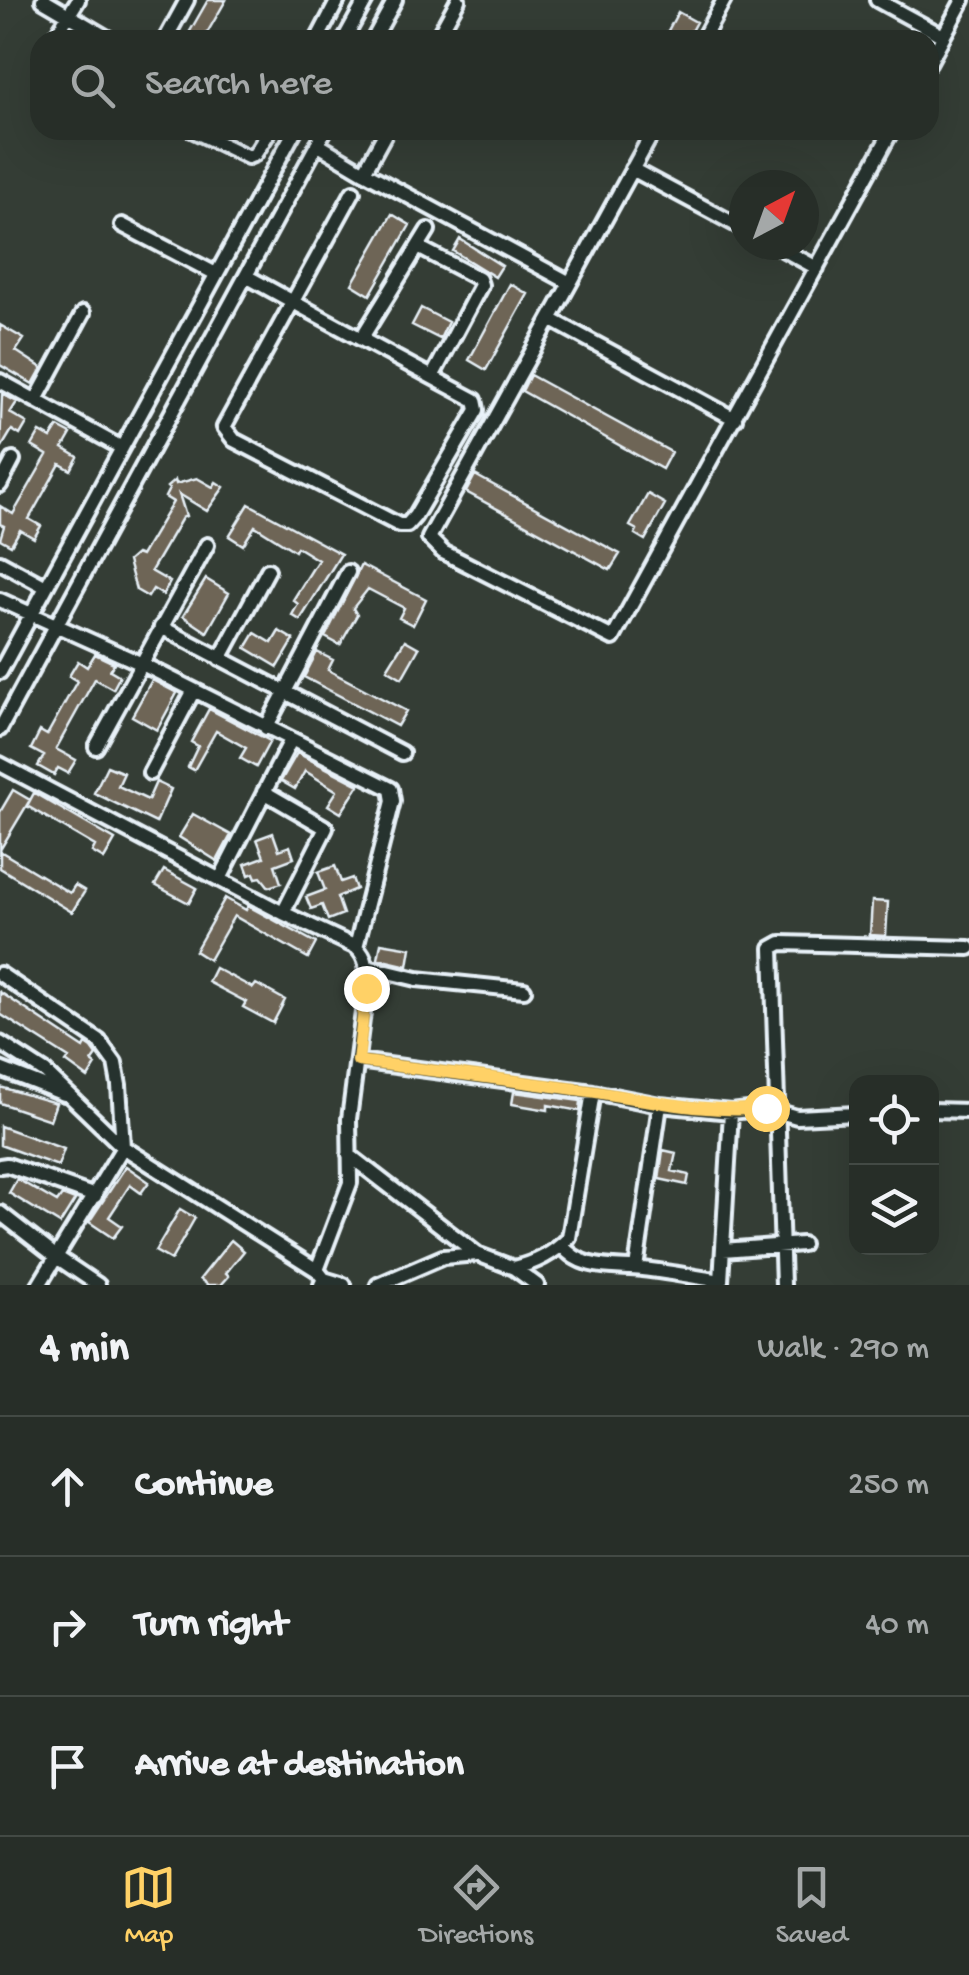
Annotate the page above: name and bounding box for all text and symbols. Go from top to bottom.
search box [30,30,939,140]
icon: search [65,58,120,113]
text: Search here [145,63,332,107]
north arrow [729,170,819,260]
route end [344,966,390,1012]
map controls [849,1075,939,1255]
button: locate [849,1075,939,1165]
route start [744,1086,790,1132]
button: layers [849,1165,939,1255]
text: 4 min [40,1326,129,1375]
text: Walk · 290 m [757,1331,929,1369]
icon: ahead [40,1459,95,1514]
text: Continue [135,1464,273,1508]
text: 250 m [848,1467,929,1505]
icon: right [40,1599,95,1654]
text: Turn right [135,1604,287,1648]
text: 40 m [865,1607,929,1645]
icon: arrive [40,1739,95,1794]
text: Arrive at destination [135,1744,464,1788]
tab: Map [121,1860,176,1953]
tab: Directions [419,1860,533,1953]
tab: Saved [776,1860,848,1953]

